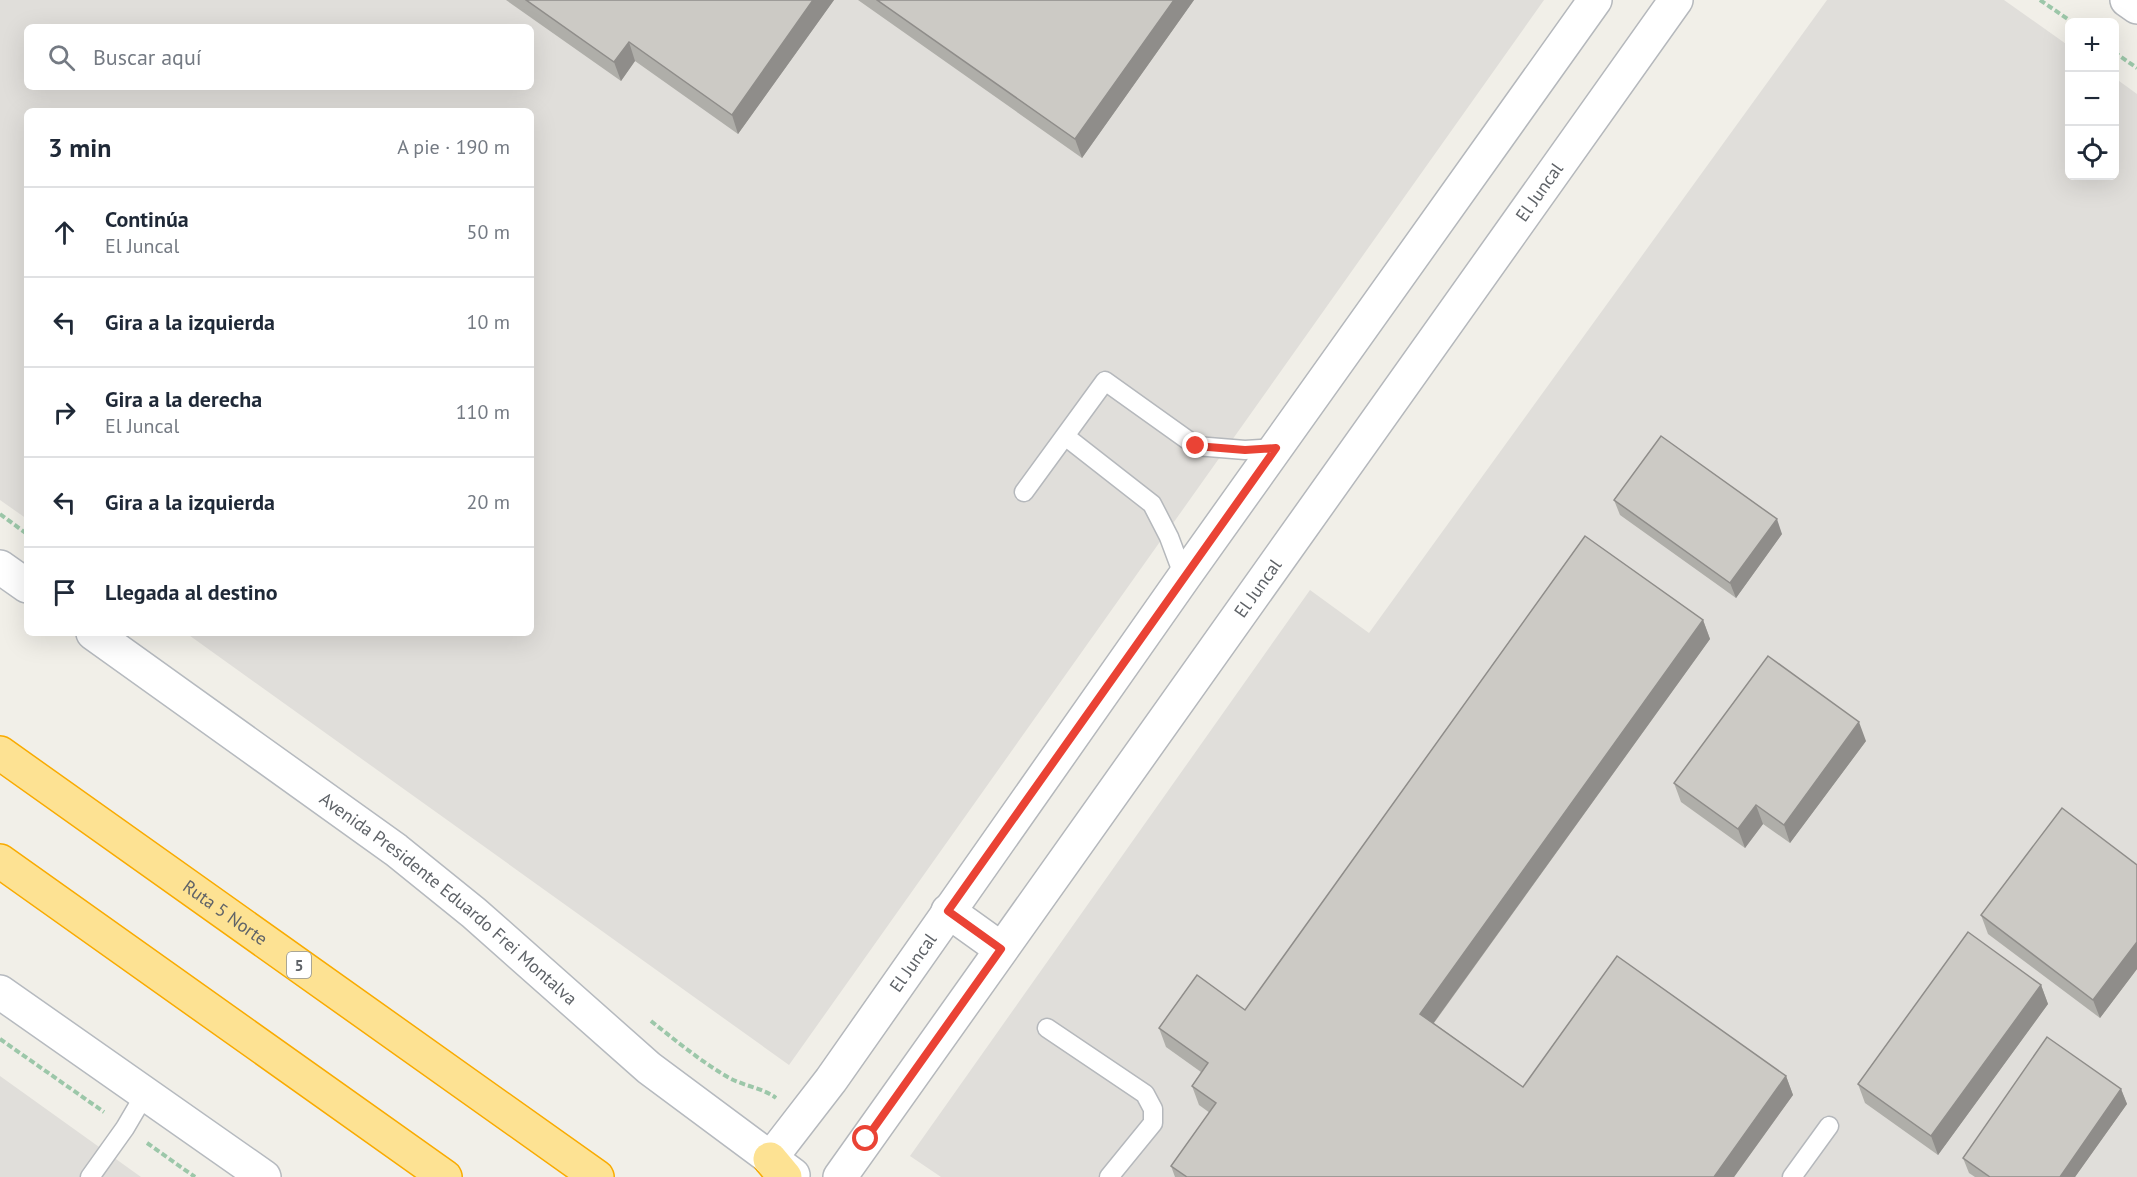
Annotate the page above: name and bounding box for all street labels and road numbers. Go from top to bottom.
street label: El Juncal [1510,157,1568,226]
street label: El Juncal [1229,554,1287,622]
street label: Avenida Presidente Eduardo Frei Montalva [315,787,582,1010]
street label: Ruta 5 Norte [179,875,272,950]
street label: El Juncal [884,928,942,996]
road number: 5 [287,952,311,978]

